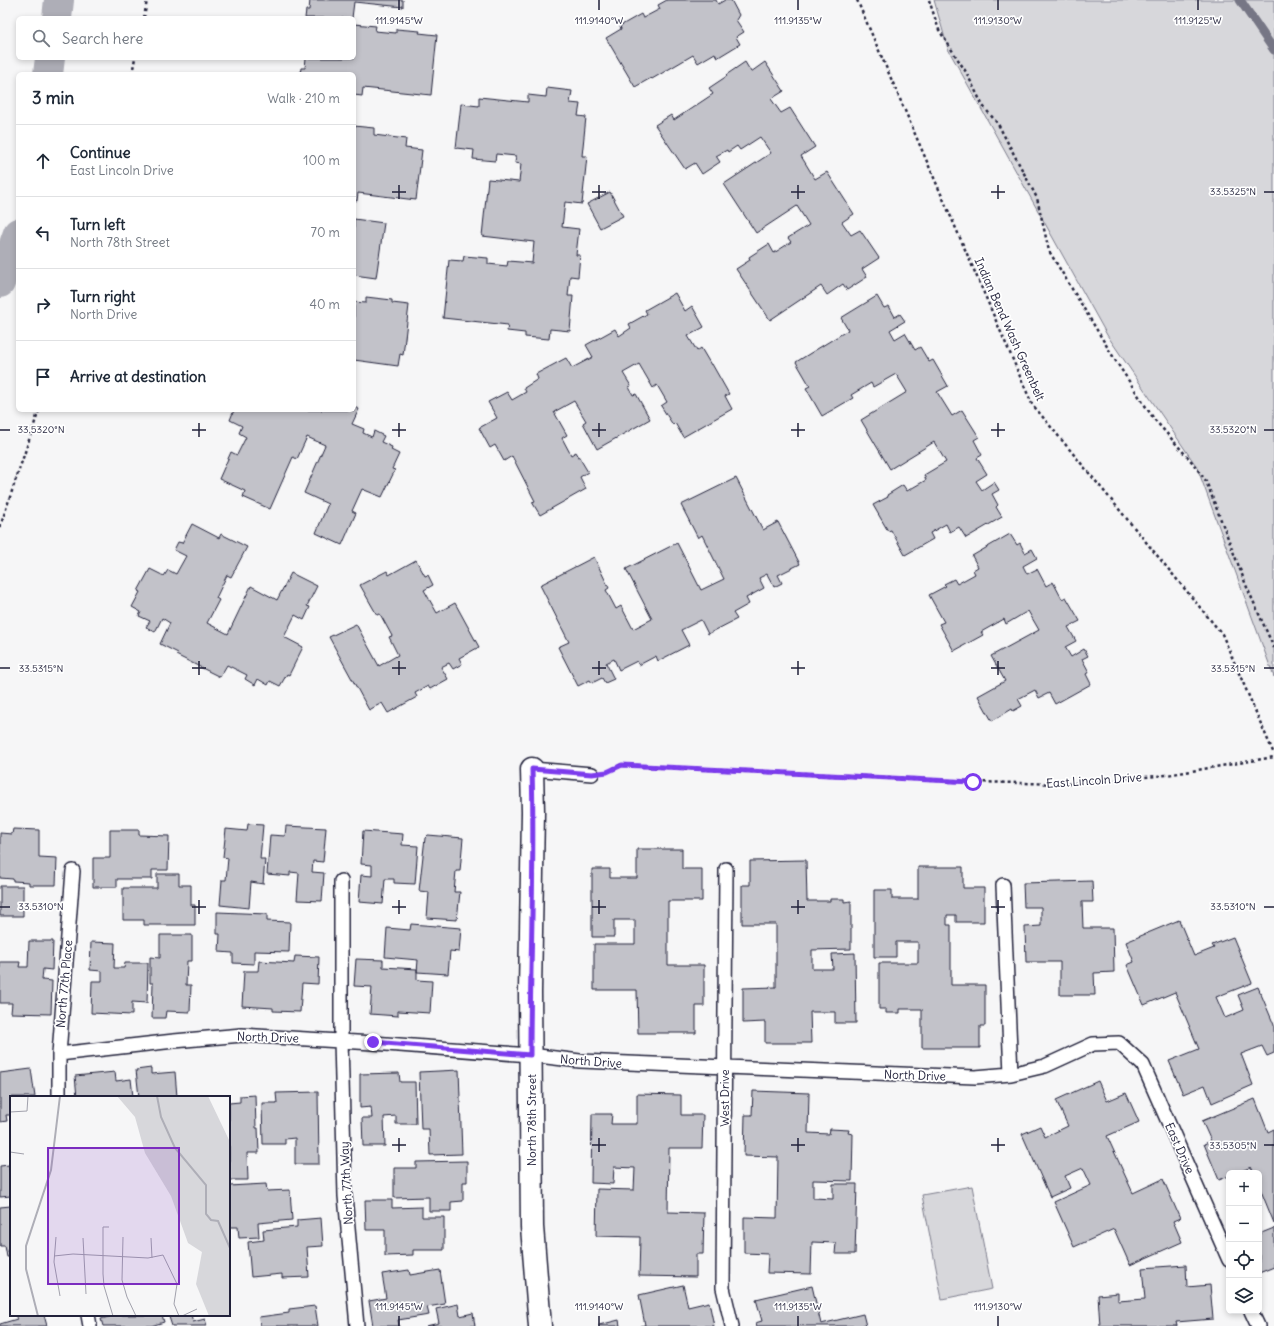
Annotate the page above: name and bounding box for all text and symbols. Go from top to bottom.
text: 111.9145°W [375,14,423,27]
text: 111.9140°W [575,14,623,27]
text: 111.9135°W [774,14,822,27]
text: 111.9130°W [974,14,1022,27]
text: 111.9125°W [1174,14,1222,27]
search box [16,16,356,60]
icon: search [30,27,52,49]
text: Search here [62,29,143,48]
text: 3 min [32,87,74,109]
text: Walk · 210 m [267,90,340,107]
text: Continue [70,143,131,162]
icon: ahead [32,150,54,172]
text: 100 m [303,152,340,169]
text: East Lincoln Drive [70,162,174,179]
text: 33.5325°N [1210,185,1256,198]
text: Turn left [70,215,125,234]
icon: left [32,222,54,244]
text: 70 m [311,224,340,241]
text: North 78th Street [70,234,170,251]
street label: Indian Bend Wash Greenbelt [972,255,1048,403]
text: Turn right [70,287,135,306]
icon: right [32,294,54,316]
text: 40 m [309,296,340,313]
text: North Drive [70,306,137,323]
icon: arrive [32,366,54,388]
text: Arrive at destination [70,367,206,386]
text: 33.5320°N [17,423,65,436]
text: 33.5320°N [1209,423,1257,436]
text: 33.5315°N [19,662,63,675]
text: 33.5315°N [1211,662,1255,675]
street label: East Lincoln Drive [1046,769,1142,791]
route start [964,773,982,791]
text: 33.5310°N [18,900,64,913]
text: 33.5310°N [1210,900,1256,913]
street label: North 77th Place [53,939,75,1029]
street label: North Drive [237,1028,299,1046]
route end [364,1033,382,1051]
street label: North Drive [560,1051,622,1071]
street label: North Drive [884,1066,946,1084]
street label: West Drive [717,1069,732,1127]
street label: North 78th Street [524,1074,539,1166]
inset map [10,1096,230,1316]
street label: East Drive [1162,1120,1198,1176]
text: 33.5305°N [1209,1139,1257,1152]
street label: North 77th Way [336,1141,356,1225]
map controls [1226,1170,1262,1314]
button: + [1226,1170,1262,1206]
button: − [1226,1206,1262,1242]
button: locate [1226,1242,1262,1278]
button: layers [1226,1278,1262,1314]
text: 111.9145°W [375,1300,423,1313]
text: 111.9140°W [575,1300,623,1313]
text: 111.9135°W [774,1300,822,1313]
text: 111.9130°W [974,1300,1022,1313]

